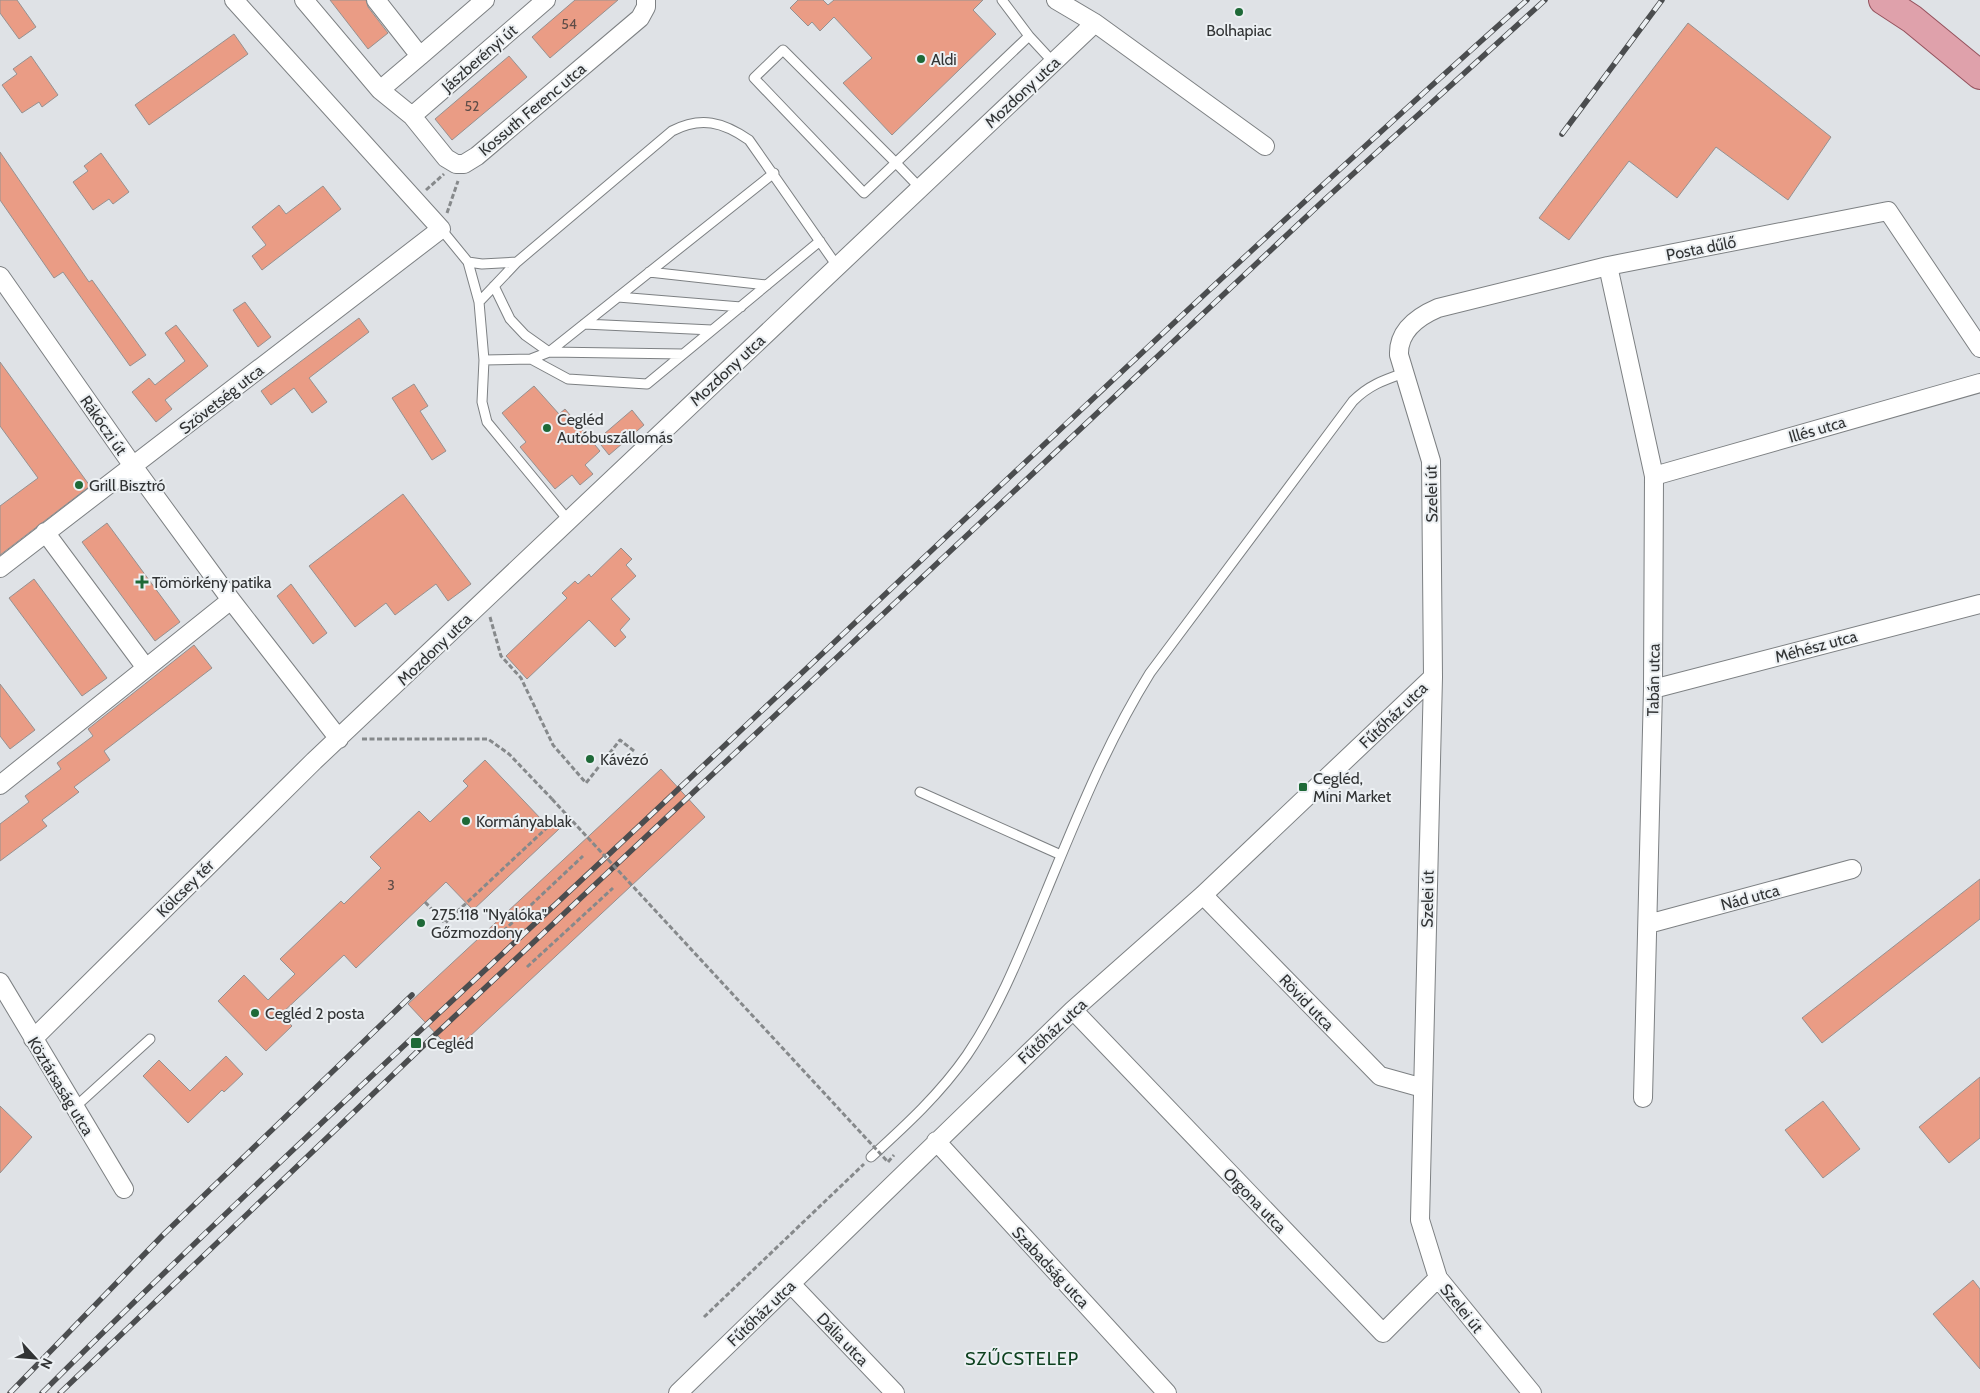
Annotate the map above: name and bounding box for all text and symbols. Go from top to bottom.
marker: Bolhapiac [1233,6,1245,18]
house number: 54 [561,15,577,33]
street label: Jászberényi út [437,20,521,97]
place label: Bolhapiac [1206,21,1272,40]
place label: Aldi [931,50,957,69]
marker: Aldi [915,53,927,65]
street label: Mozdony utca [981,53,1064,132]
street label: Kossuth Ferenc utca [475,59,590,160]
house number: 52 [465,97,479,115]
street label: Posta dűlő [1664,232,1738,265]
street label: Mozdony utca [686,331,769,410]
street label: Szövetség utca [175,360,267,438]
street label: Rákóczi út [76,392,131,459]
place label: Cegléd Autóbuszállomás [557,410,673,447]
street label: Illés utca [1786,412,1848,447]
marker: Cegléd Autóbuszállomás [541,422,553,434]
street label: Szelei út [1421,465,1441,523]
place label: Grill Bisztró [89,476,166,495]
marker: Grill Bisztró [73,479,85,491]
place label: Tömörkény patika [152,573,272,592]
marker: Tömörkény patika [136,576,148,588]
street label: Mozdony utca [393,609,476,689]
street label: Méhész utca [1773,626,1860,667]
street label: Tabán utca [1643,643,1664,717]
street label: Fűtőház utca [1355,678,1431,752]
place label: Kávézó [600,750,649,769]
marker: Kávézó [584,753,596,765]
place label: Cegléd, Mini Market [1313,769,1392,806]
marker: Cegléd, Mini Market [1297,781,1309,793]
place label: Kormányablak [476,812,573,831]
marker: Kormányablak [460,815,472,827]
street label: Kölcsey tér [153,855,219,921]
street label: Szelei út [1418,870,1438,928]
house number: 3 [387,876,395,894]
street label: Nád utca [1719,880,1782,914]
place label: 275.118 "Nyalóka" Gőzmozdony [431,905,547,942]
marker: 275.118 "Nyalóka" Gőzmozdony [415,917,427,929]
street label: Rövid utca [1275,970,1338,1034]
street label: Fűtőház utca [1014,995,1091,1068]
place label: Cegléd 2 posta [265,1004,365,1023]
marker: Cegléd 2 posta [249,1007,261,1019]
street label: Köztársaság utca [24,1034,98,1139]
place label: Cegléd [427,1034,474,1053]
marker: Cegléd [409,1036,423,1050]
street label: Orgona utca [1219,1164,1290,1237]
street label: Szabadság utca [1008,1223,1093,1312]
street label: Fűtőház utca [723,1276,799,1350]
street label: Szelei út [1436,1280,1487,1337]
street label: Dália utca [813,1309,873,1370]
north arrow [10,1333,60,1383]
district label: SZŰCSTELEP [965,1348,1079,1370]
text: N [36,1355,57,1372]

